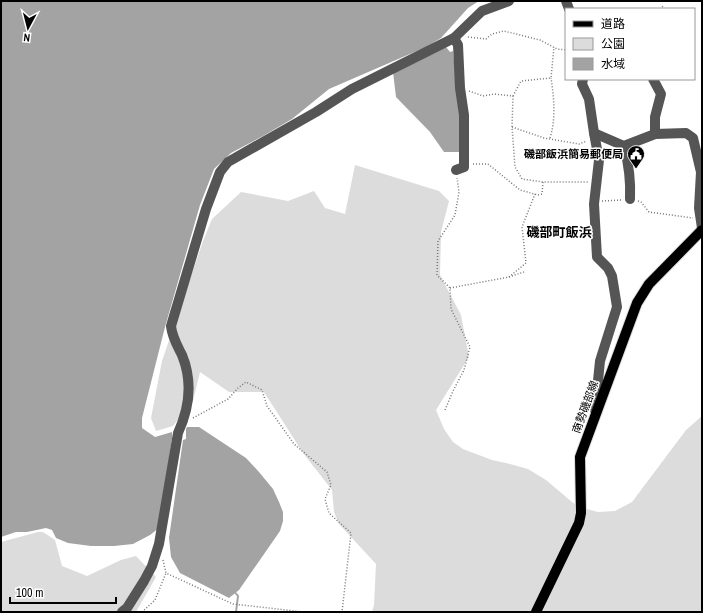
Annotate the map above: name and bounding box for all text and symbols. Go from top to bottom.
north arrow [8,8,48,48]
legend [565,8,695,80]
text: 道路 [601,16,625,32]
text: N [23,31,31,45]
text: 公園 [601,36,625,52]
text: 水域 [601,56,625,72]
public building icon: 磯部飯浜簡易郵便局 [626,144,646,169]
place label: 磯部飯浜簡易郵便局 [524,147,623,161]
district label: 磯部町飯浜 [526,224,592,241]
street label: 南勢磯部線 [569,379,601,435]
scale bar [10,579,116,605]
text: 100 m [16,585,43,601]

